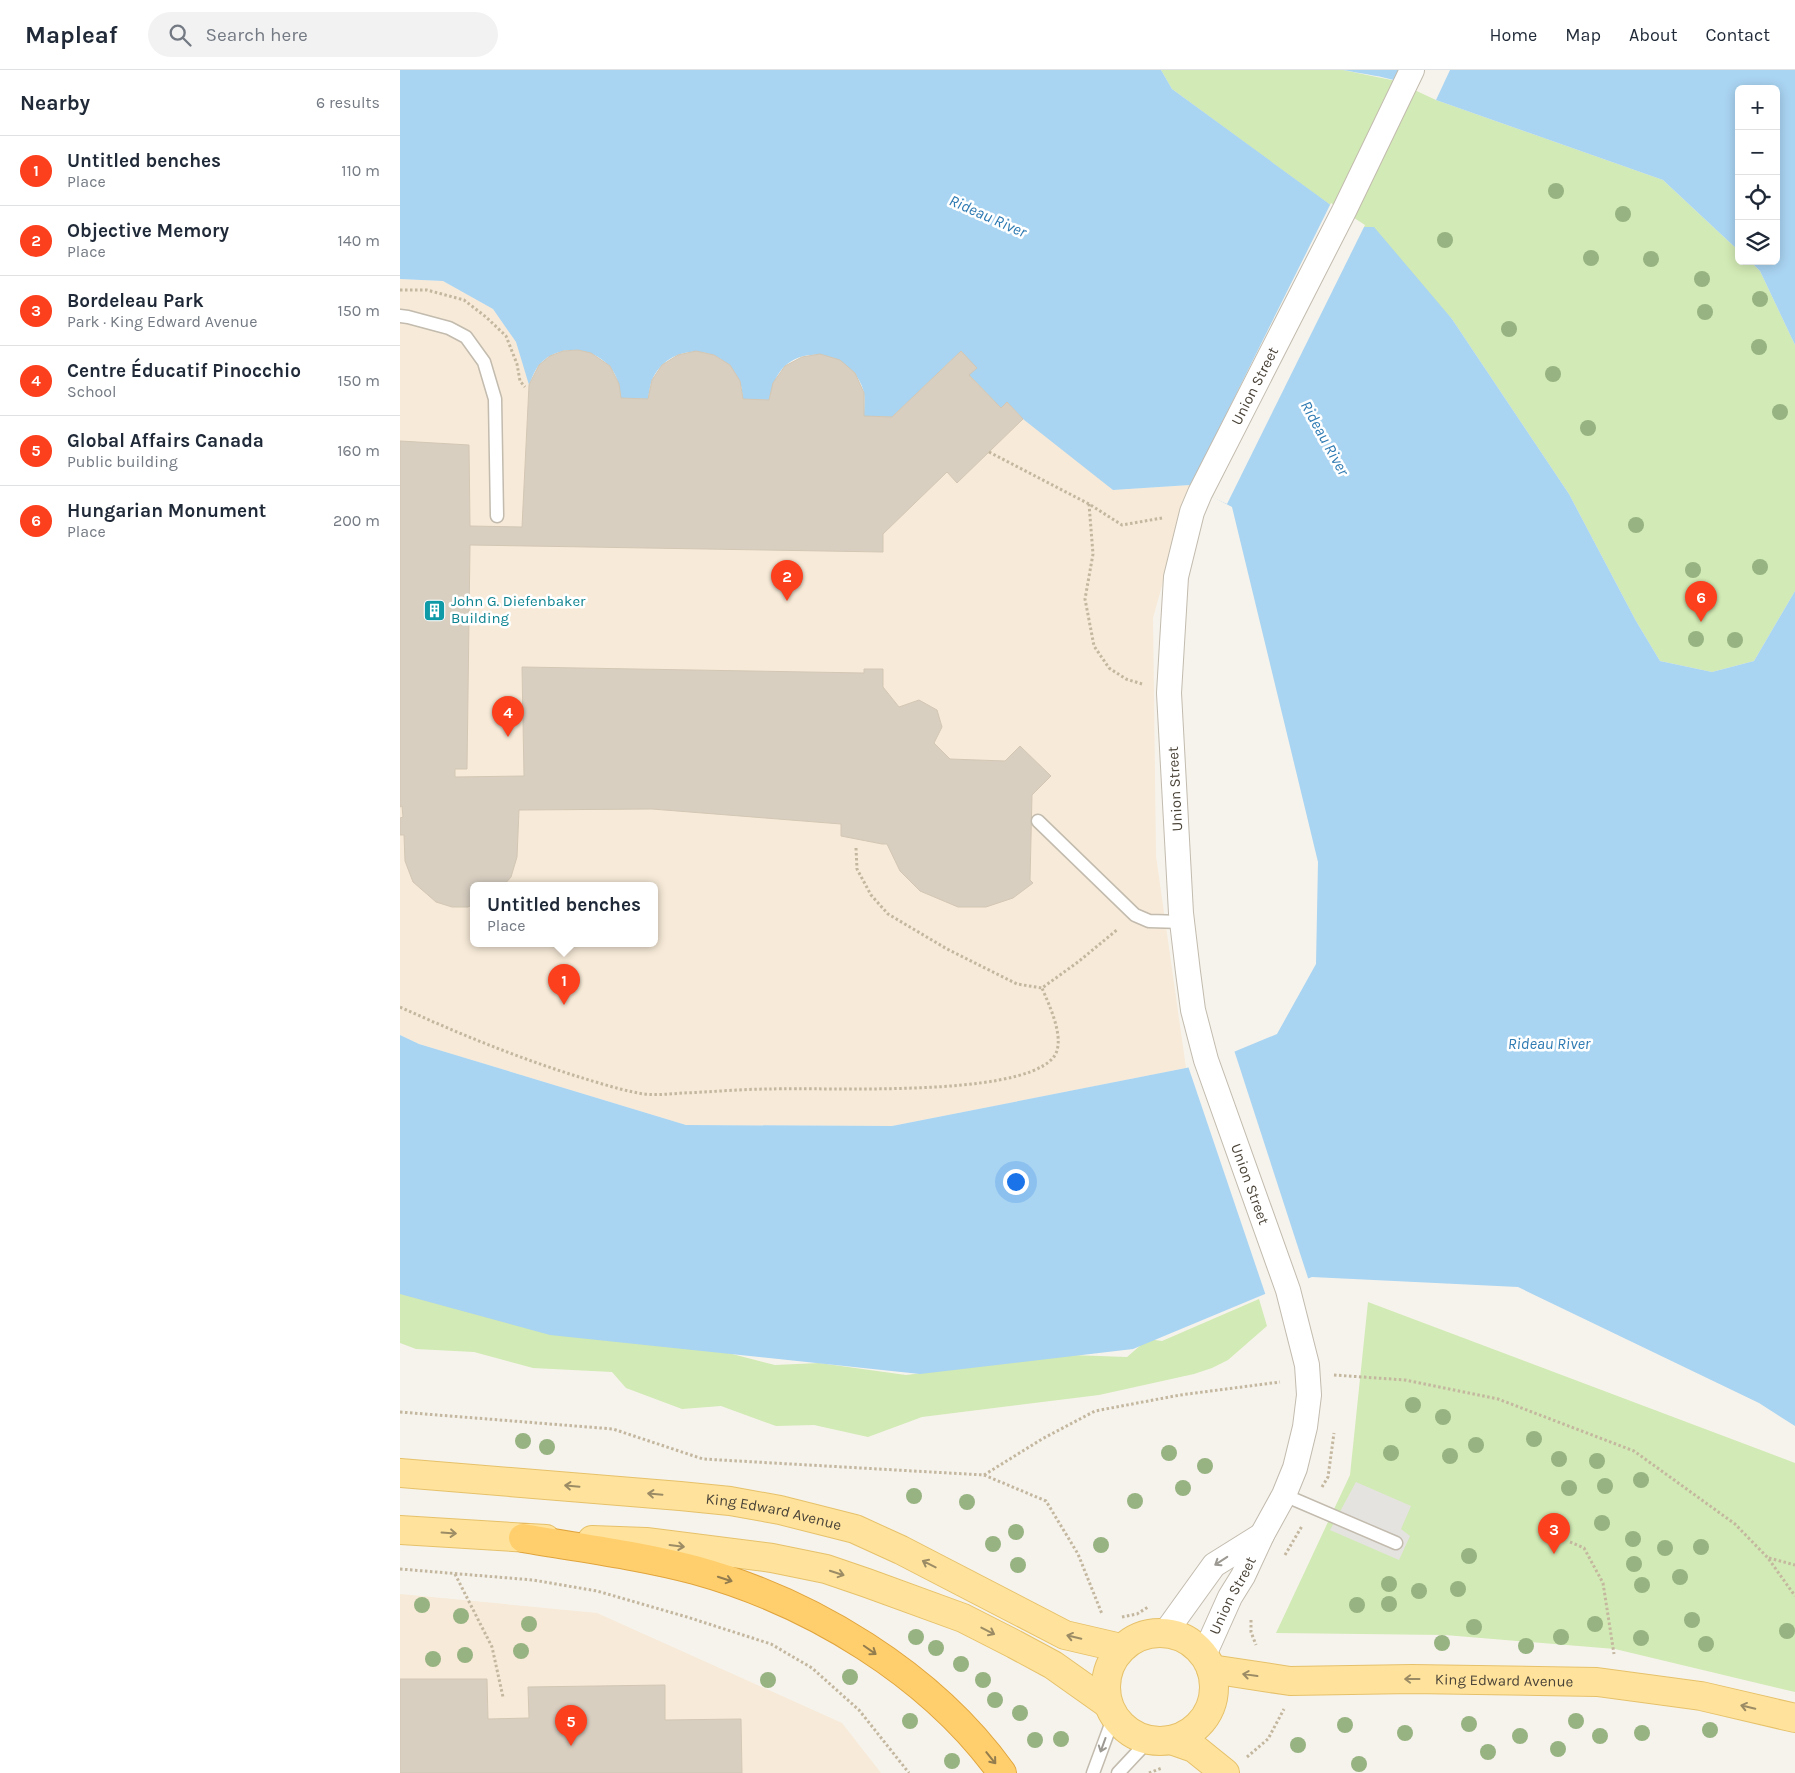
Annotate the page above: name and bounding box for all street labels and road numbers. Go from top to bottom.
street label: Union Street [1227,344,1282,428]
street label: Union Street [1164,746,1186,832]
street label: Union Street [1227,1141,1273,1227]
street label: King Edward Avenue [705,1490,844,1534]
street label: Union Street [1205,1553,1260,1637]
street label: King Edward Avenue [1435,1670,1573,1691]

